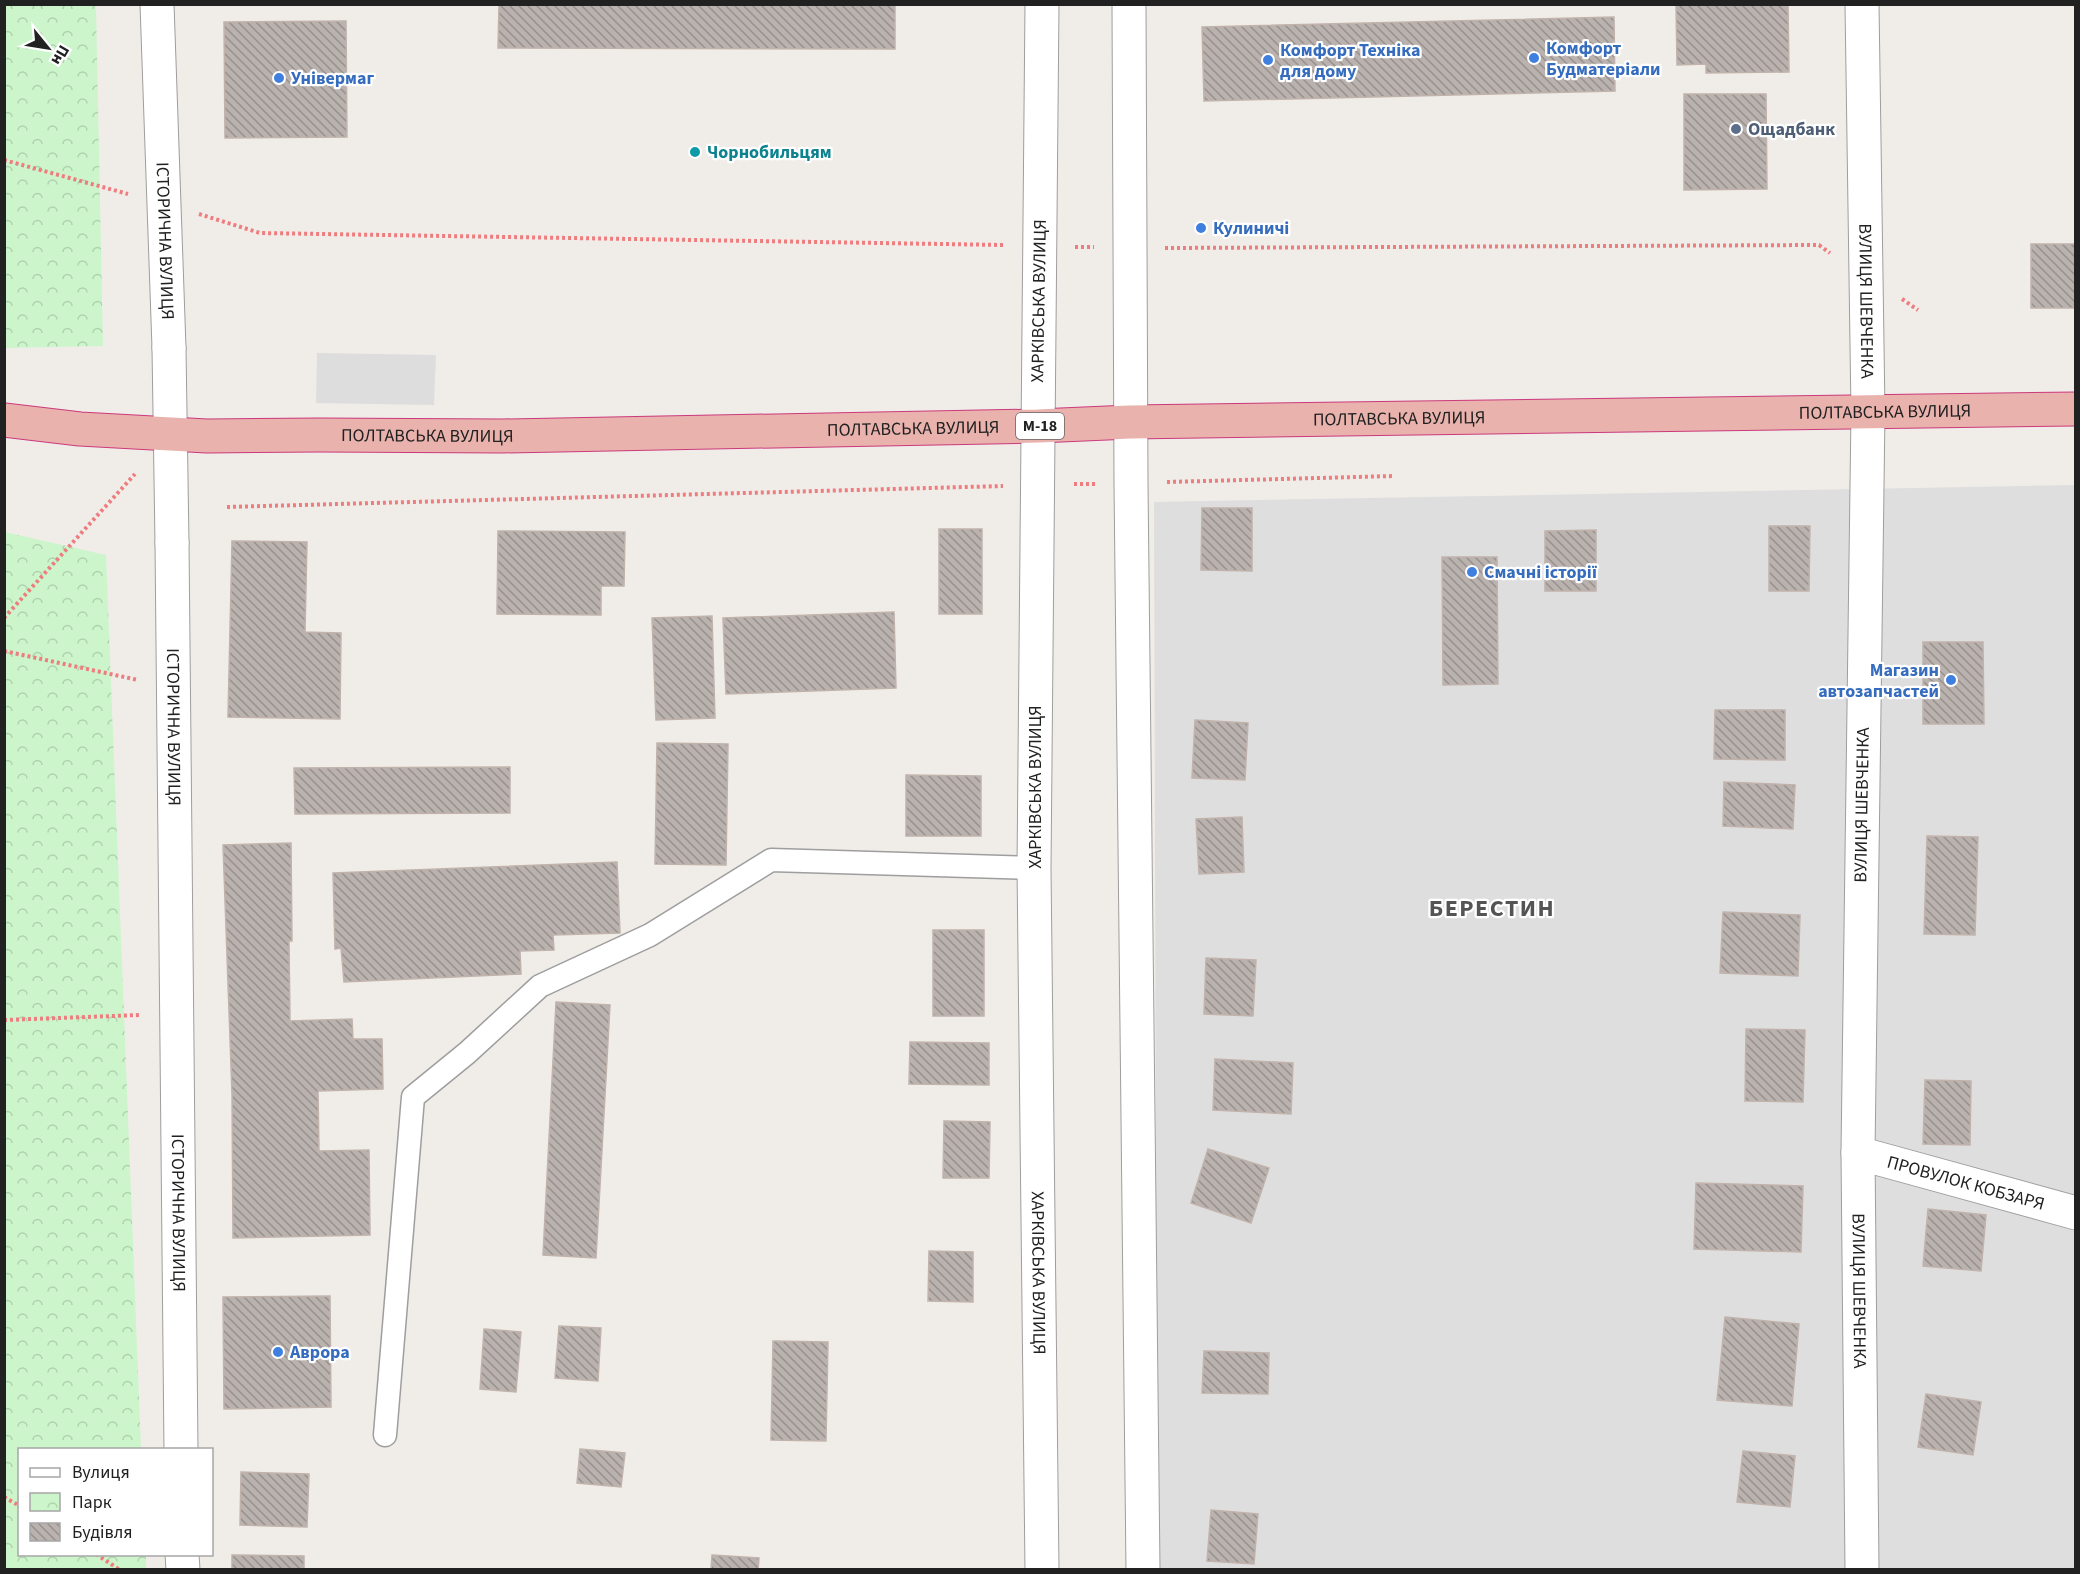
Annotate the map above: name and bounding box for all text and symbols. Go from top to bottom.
north arrow [18,18,78,78]
place label: Комфорт Будматеріали [1546,36,1661,82]
place label: Комфорт Техніка для дому [1280,38,1420,84]
text: Пн [46,41,75,69]
marker: Комфорт Будматеріали [1527,51,1541,65]
marker: Комфорт Техніка для дому [1261,53,1275,67]
place label: Універмаг [291,66,374,91]
marker: Універмаг [272,71,286,85]
place label: Ощадбанк [1748,117,1835,142]
marker: Ощадбанк [1729,122,1743,136]
place label: Чорнобильцям [707,140,832,165]
marker: Чорнобильцям [688,145,702,159]
street label: ІСТОРИЧНА ВУЛИЦЯ [150,162,181,320]
place label: Кулиничі [1213,216,1289,241]
street label: ХАРКІВСЬКА ВУЛИЦЯ [1025,219,1053,383]
marker: Кулиничі [1194,221,1208,235]
street label: ВУЛИЦЯ ШЕВЧЕНКА [1853,223,1880,379]
street label: ПОЛТАВСЬКА ВУЛИЦЯ [1799,398,1971,425]
street label: ПОЛТАВСЬКА ВУЛИЦЯ [1313,405,1485,432]
road number: М-18 [1016,413,1064,439]
street label: ПОЛТАВСЬКА ВУЛИЦЯ [827,414,1000,442]
street label: ПОЛТАВСЬКА ВУЛИЦЯ [341,423,514,449]
place label: Смачні історії [1484,560,1598,585]
marker: Смачні історії [1465,565,1479,579]
street label: ІСТОРИЧНА ВУЛИЦЯ [161,648,187,806]
place label: Магазин автозапчастей [1818,658,1939,704]
marker: Магазин автозапчастей [1944,673,1958,687]
street label: ХАРКІВСЬКА ВУЛИЦЯ [1023,705,1048,869]
street label: ВУЛИЦЯ ШЕВЧЕНКА [1848,727,1876,883]
district label: БЕРЕСТИН [1429,891,1555,926]
street label: ІСТОРИЧНА ВУЛИЦЯ [165,1134,192,1292]
street label: ПРОВУЛОК КОБЗАРЯ [1884,1149,2048,1216]
street label: ХАРКІВСЬКА ВУЛИЦЯ [1025,1191,1052,1355]
street label: ВУЛИЦЯ ШЕВЧЕНКА [1846,1213,1873,1369]
place label: Аврора [289,1340,350,1365]
marker: Аврора [271,1345,285,1359]
legend [18,1448,213,1556]
text: Вулиця [72,1460,130,1485]
text: Парк [72,1490,112,1515]
text: Будівля [72,1520,132,1545]

